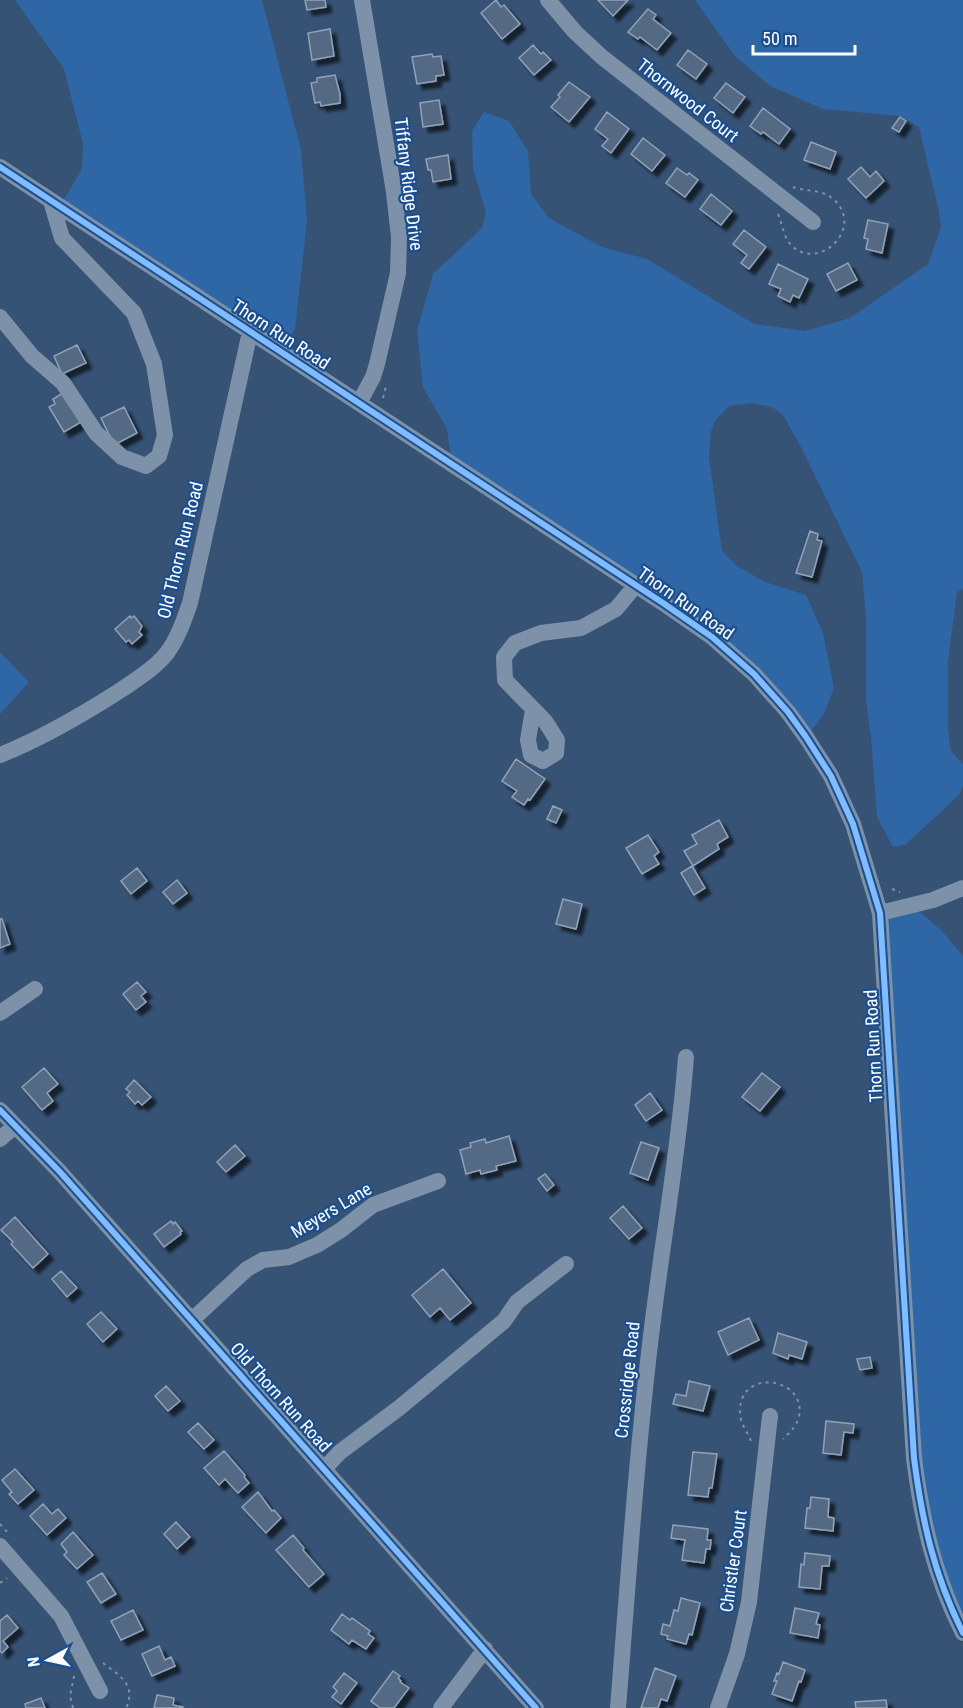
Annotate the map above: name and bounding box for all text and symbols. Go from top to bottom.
scale bar [753,18,855,56]
text: 50 m [762,28,797,49]
street label: Thornwood Court [633,54,743,146]
street label: Tiffany Ridge Drive [390,116,428,252]
street label: Thorn Run Road [228,295,334,373]
street label: Old Thorn Run Road [153,479,207,621]
street label: Thorn Run Road [634,562,738,644]
street label: Thorn Run Road [860,989,886,1103]
street label: Meyers Lane [287,1178,375,1242]
street label: Crossridge Road [610,1321,644,1439]
street label: Old Thorn Run Road [226,1338,336,1456]
street label: Christler Court [715,1508,751,1614]
north arrow [18,1630,78,1690]
text: N [24,1656,44,1668]

